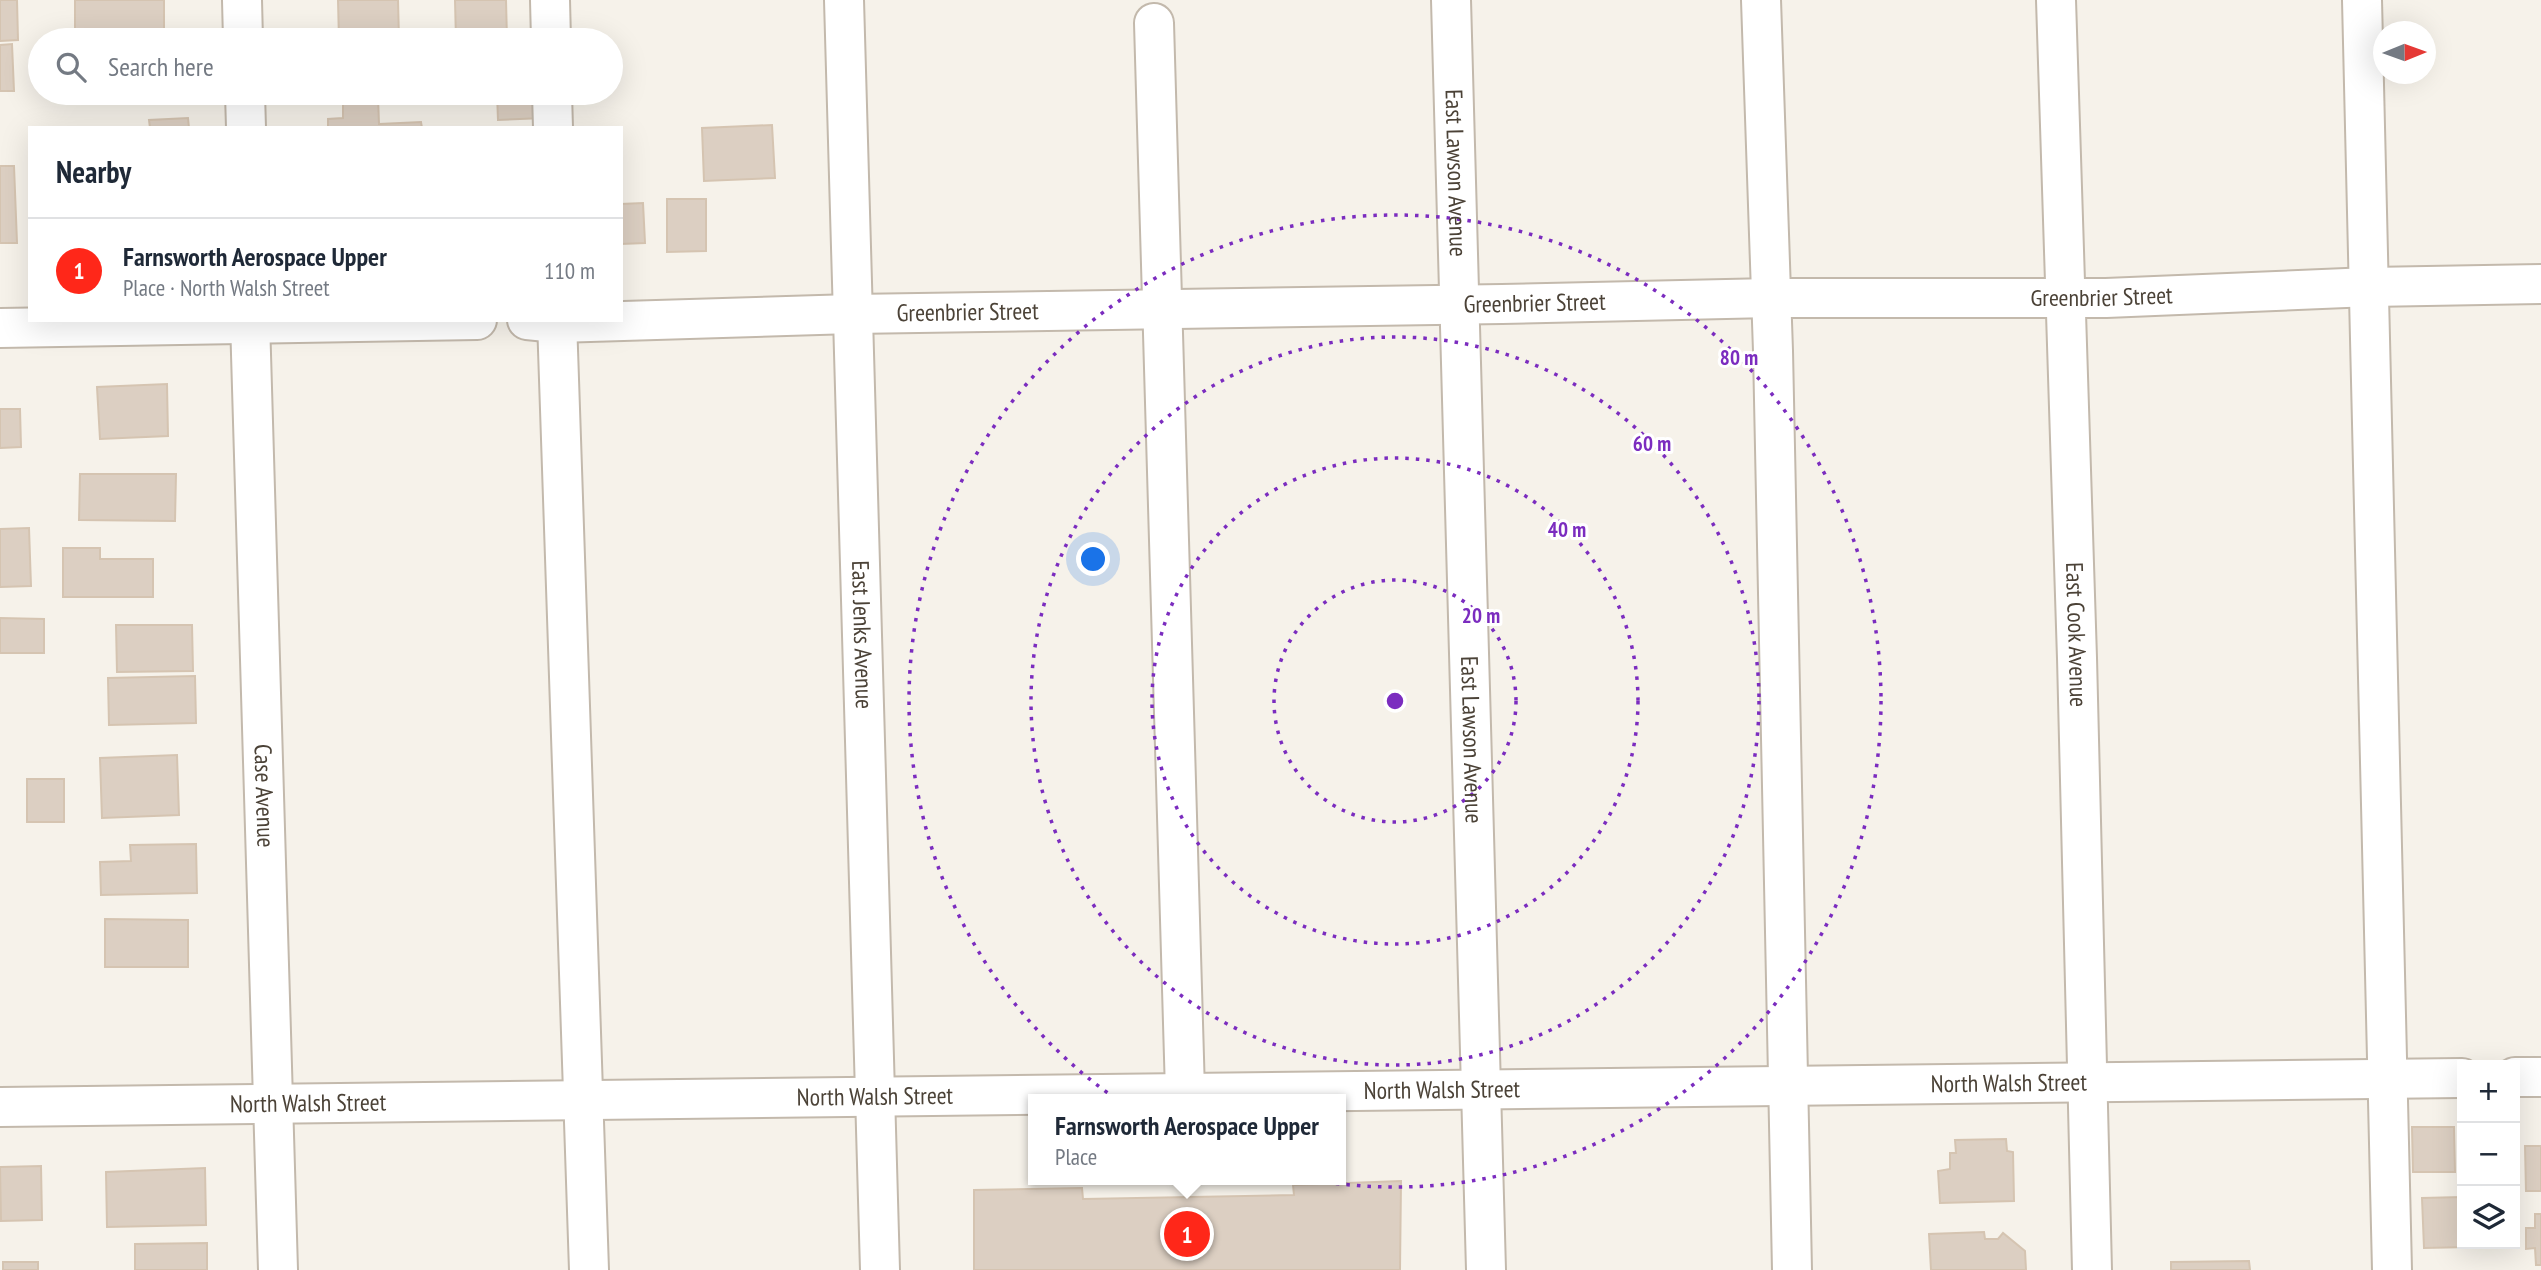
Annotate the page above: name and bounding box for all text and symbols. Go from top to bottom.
north arrow [2373,21,2436,84]
search box [28,28,623,105]
icon: search [52,48,90,86]
text: Search here [108,50,214,83]
street label: East Lawson Avenue [1438,89,1474,257]
text: Nearby [56,152,131,191]
text: Farnsworth Aerospace Upper [123,240,387,273]
text: 1 [74,256,85,285]
text: 110 m [544,256,595,285]
text: Place · North Walsh Street [123,273,330,302]
street label: Greenbrier Street [2030,279,2174,313]
street label: Greenbrier Street [1463,286,1606,320]
street label: Greenbrier Street [896,295,1039,328]
text: 80 m [1720,344,1758,371]
text: 60 m [1633,430,1671,457]
text: 40 m [1548,516,1586,543]
your location [1076,542,1110,576]
street label: East Jenks Avenue [845,560,880,709]
street label: East Cook Avenue [2059,562,2094,707]
text: 20 m [1462,602,1500,629]
street label: East Lawson Avenue [1454,656,1490,824]
centre of rings [1383,689,1407,713]
street label: Case Avenue [248,744,282,848]
map controls [2457,1060,2520,1249]
button: + [2457,1060,2520,1123]
street label: North Walsh Street [1930,1066,2088,1099]
street label: North Walsh Street [1364,1073,1521,1106]
street label: North Walsh Street [797,1080,954,1113]
street label: North Walsh Street [230,1086,387,1119]
popup [1028,1094,1346,1185]
text: Farnsworth Aerospace Upper [1055,1109,1319,1142]
button: − [2457,1123,2520,1186]
text: Place [1055,1142,1097,1171]
button: layers [2457,1186,2520,1249]
pin: 1 [1164,1208,1210,1260]

